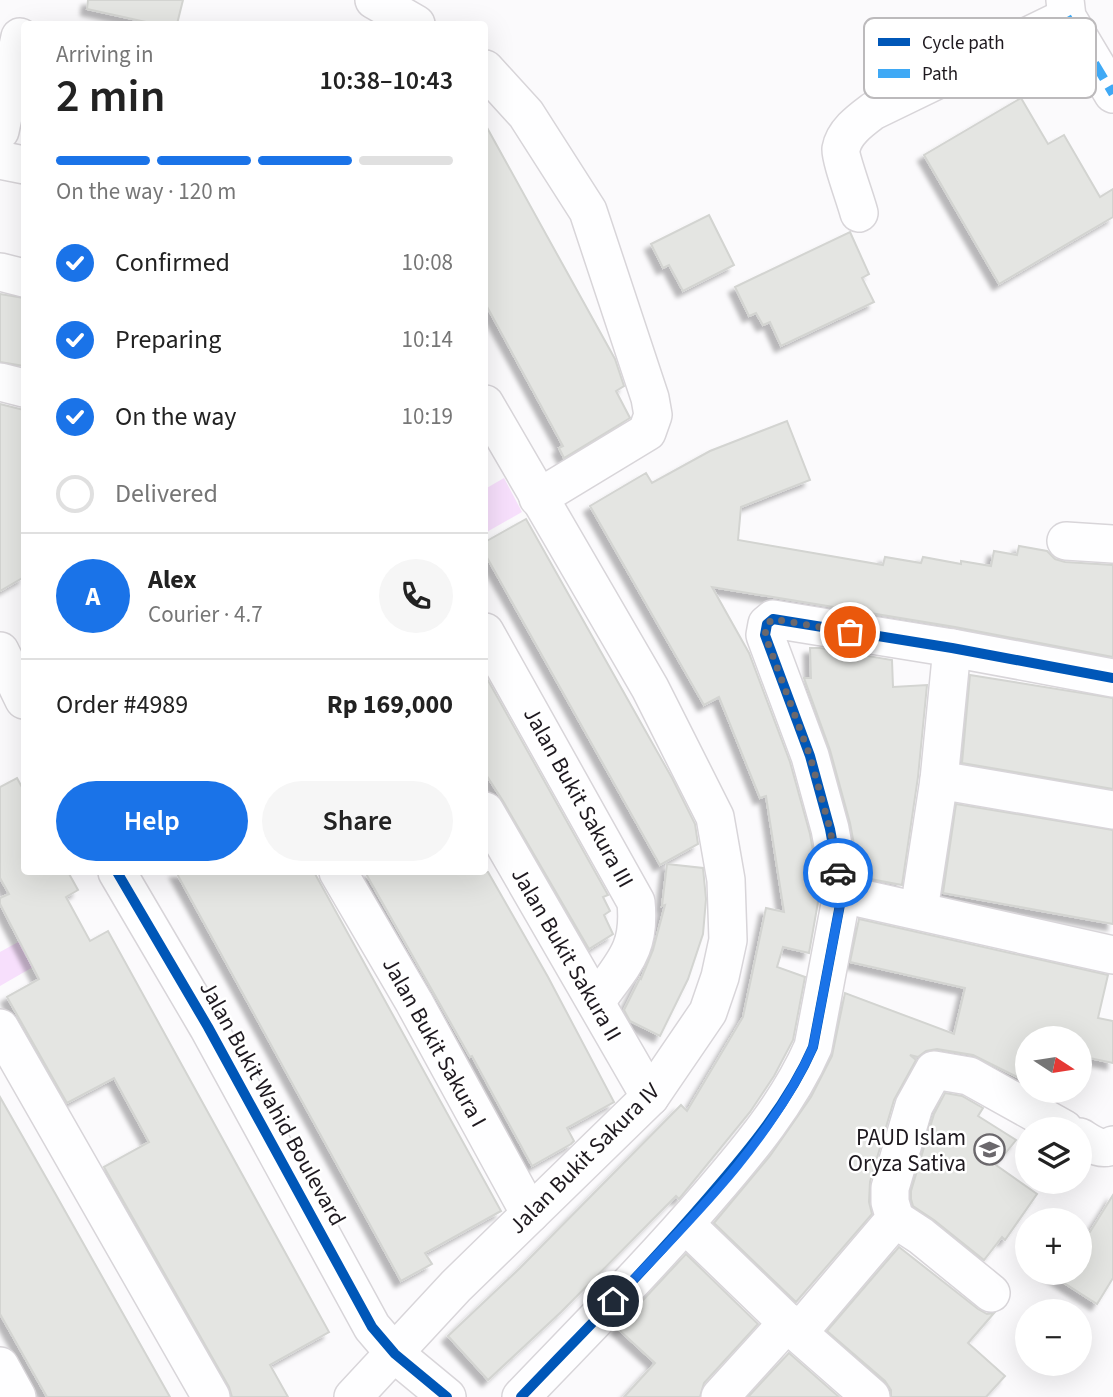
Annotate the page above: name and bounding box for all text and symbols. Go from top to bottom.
legend [864,18,1096,98]
text: Cycle path [922,30,1004,57]
text: Arriving in [56,38,154,71]
text: Path [922,61,958,88]
text: 10:38–10:43 [320,62,453,99]
text: 2 min [56,64,165,129]
text: On the way · 120 m [56,175,236,208]
icon: check [56,244,94,282]
text: Confirmed [115,244,230,281]
text: 10:08 [402,246,453,279]
icon: check [56,321,94,359]
text: Preparing [115,321,221,358]
text: 10:14 [402,323,453,356]
icon: check [56,398,94,436]
text: On the way [115,398,236,435]
text: 10:19 [402,400,453,433]
text: Delivered [115,475,218,512]
button: phone [379,559,453,633]
text: Alex [148,561,197,598]
text: A [86,578,100,615]
text: Courier · 4.7 [148,598,263,631]
pin [820,602,880,662]
icon: bag [831,613,869,651]
text: Order #4989 [56,686,188,723]
text: Rp 169,000 [327,686,453,723]
street label: Jalan Bukit Sakura III [515,701,642,894]
button: Help [56,781,248,861]
button: Share [262,781,453,861]
courier [803,838,873,908]
icon: car [819,854,857,892]
street label: Jalan Bukit Sakura II [503,861,630,1047]
street label: Jalan Bukit Sakura I [374,951,495,1133]
street label: Jalan Bukit Wahid Boulevard [191,975,354,1232]
north arrow [1015,1026,1092,1102]
map controls [1015,1026,1092,1376]
street label: Jalan Bukit Sakura IV [501,1075,667,1241]
button: layers [1015,1117,1092,1194]
place label: PAUD Islam Oryza Sativa [848,1121,966,1180]
school or university icon: PAUD Islam Oryza Sativa [972,1133,1006,1167]
button: + [1015,1208,1092,1285]
pin [583,1271,643,1331]
icon: home [594,1282,632,1320]
button: − [1015,1299,1092,1376]

